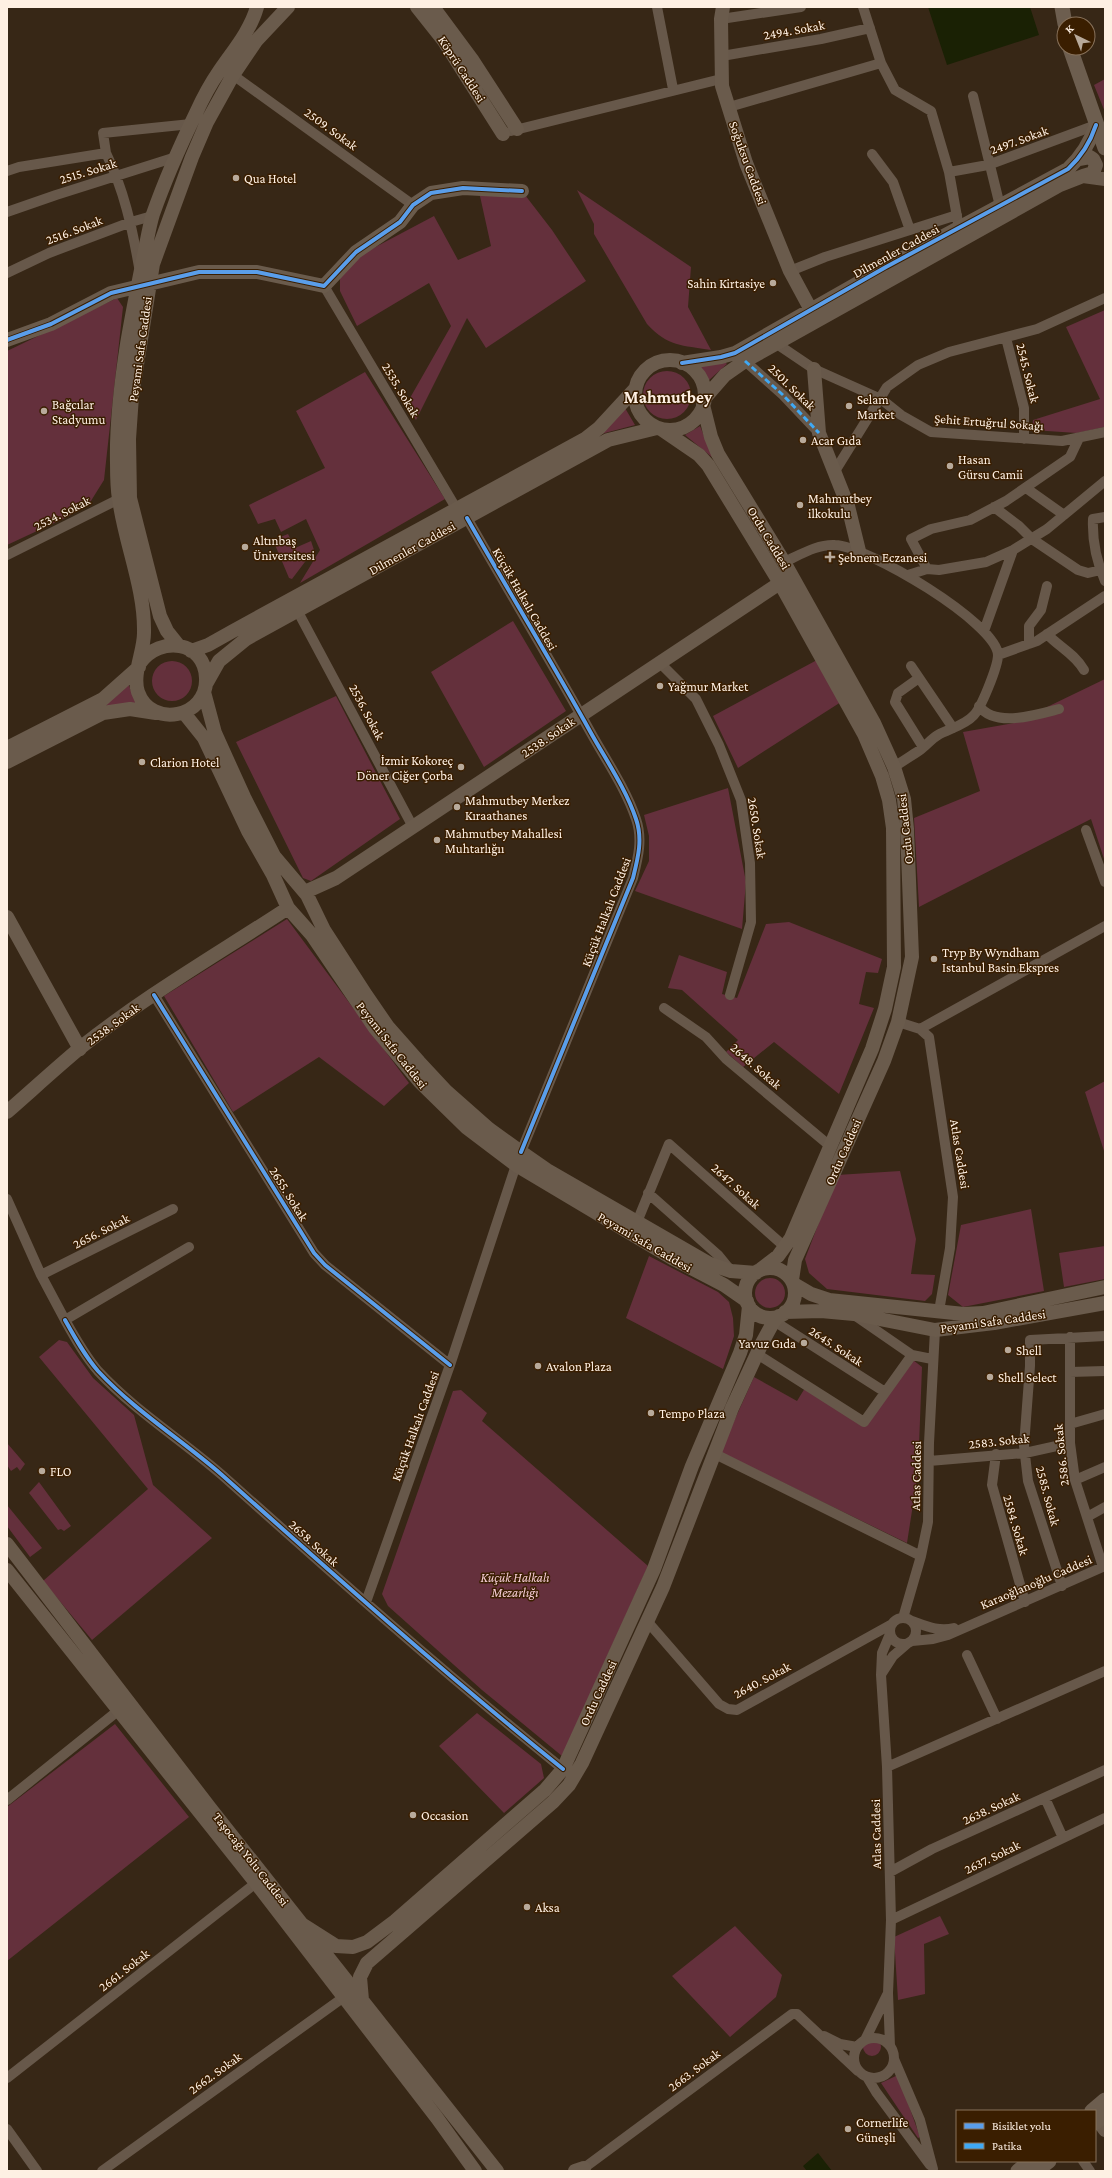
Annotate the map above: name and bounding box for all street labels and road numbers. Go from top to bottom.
street label: 2494. Sokak [762,17,827,43]
street label: Köprü Caddesi [435,33,489,105]
street label: 2509. Sokak [301,105,361,154]
street label: Soğuksu Caddesi [726,119,770,207]
street label: 2497. Sokak [988,122,1051,157]
street label: 2515. Sokak [58,155,119,187]
street label: 2516. Sokak [44,212,105,248]
street label: Dilmenler Caddesi [850,221,942,281]
street label: Peyami Safa Caddesi [125,295,155,403]
street label: 2545. Sokak [1013,341,1043,405]
street label: 2535. Sokak [379,360,423,421]
street label: 2501. Sokak [765,361,819,414]
street label: Şehit Ertuğrul Sokağı [934,411,1045,433]
street label: 2534. Sokak [31,492,93,534]
street label: Ordu Caddesi [744,504,794,573]
street label: Dilmenler Caddesi [366,518,458,578]
street label: Küçük Halkalı Caddesi [490,545,561,653]
street label: 2536. Sokak [346,682,388,743]
street label: 2538. Sokak [518,713,578,760]
street label: Ordu Caddesi [894,792,916,865]
street label: 2650. Sokak [745,796,769,861]
street label: Küçük Halkalı Caddesi [578,855,634,969]
street label: 2538. Sokak [84,999,143,1048]
street label: Peyami Safa Caddesi [353,999,431,1092]
street label: 2648. Sokak [727,1040,785,1093]
street label: Ordu Caddesi [822,1116,864,1187]
street label: Atlas Caddesi [947,1118,973,1190]
street label: 2647. Sokak [708,1160,764,1212]
street label: 2655. Sokak [266,1164,312,1224]
street label: Peyami Safa Caddesi [595,1209,695,1275]
street label: 2656. Sokak [70,1210,133,1252]
street label: Peyami Safa Caddesi [939,1306,1047,1336]
street label: 2645. Sokak [806,1323,867,1370]
street label: Küçük Halkalı Caddesi [388,1368,442,1483]
street label: 2586. Sokak [1050,1423,1072,1487]
street label: 2583. Sokak [968,1430,1031,1452]
street label: Atlas Caddesi [908,1440,924,1511]
street label: 2585. Sokak [1033,1464,1063,1528]
street label: 2584. Sokak [1000,1493,1032,1558]
street label: 2658. Sokak [286,1517,343,1570]
street label: Karaoğlanoğlu Caddesi [978,1551,1095,1612]
street label: Ordu Caddesi [576,1657,620,1728]
street label: 2640. Sokak [731,1658,794,1701]
street label: 2638. Sokak [960,1788,1023,1828]
street label: Atlas Caddesi [868,1798,884,1869]
street label: Taşocağı Yolu Caddesi [210,1809,293,1909]
street label: 2637. Sokak [962,1837,1023,1877]
street label: 2661. Sokak [96,1945,153,1994]
street label: 2663. Sokak [665,2045,724,2094]
street label: 2662. Sokak [186,2048,245,2097]

